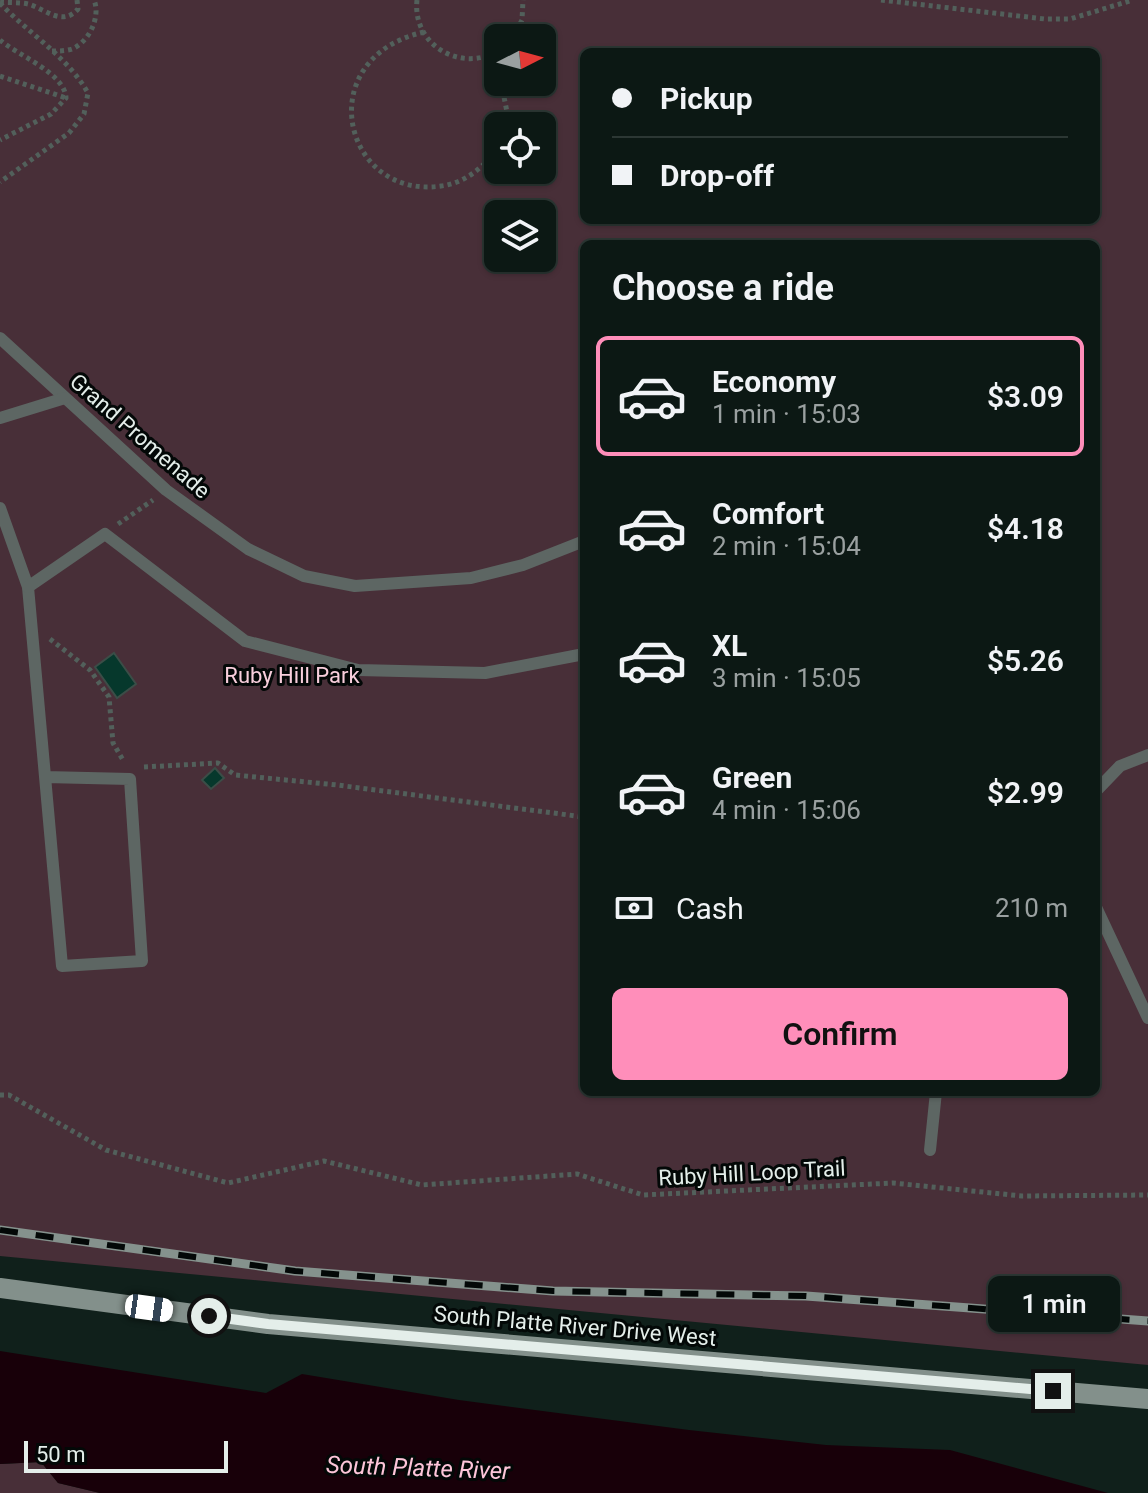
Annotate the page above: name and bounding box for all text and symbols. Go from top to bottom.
north arrow [484,24,556,96]
map controls [484,24,556,272]
text: Pickup [660,81,753,116]
button: locate [484,112,556,184]
text: Drop-off [660,158,774,193]
button: layers [484,200,556,272]
text: Choose a ride [612,267,834,309]
icon: car [616,360,688,432]
text: Economy [712,364,836,399]
street label: Grand Promenade [65,369,215,503]
text: $3.09 [987,379,1064,414]
text: 1 min · 15:03 [712,399,861,429]
icon: car [616,492,688,564]
text: Comfort [712,496,824,531]
text: $4.18 [987,511,1064,546]
text: 2 min · 15:04 [712,531,861,561]
icon: car [616,624,688,696]
text: XL [712,628,747,663]
text: $5.26 [987,643,1064,678]
park label: Ruby Hill Park [224,663,361,688]
text: 3 min · 15:05 [712,663,861,693]
icon: car [616,756,688,828]
text: Green [712,760,792,795]
text: $2.99 [987,775,1064,810]
text: 4 min · 15:06 [712,795,861,825]
icon: cash [612,886,656,930]
text: Cash [676,891,744,926]
text: 210 m [995,893,1068,923]
button: Confirm [612,988,1068,1080]
street label: Ruby Hill Loop Trail [658,1156,846,1190]
callout: 1 min [987,1275,1119,1331]
text: 1 min [1021,1289,1087,1319]
car [124,1293,174,1323]
route start [191,1298,227,1334]
street label: South Platte River Drive West [433,1301,717,1351]
route end [1035,1373,1071,1409]
scale bar [24,1437,228,1473]
text: 50 m [36,1442,85,1467]
water label: South Platte River [326,1451,512,1485]

